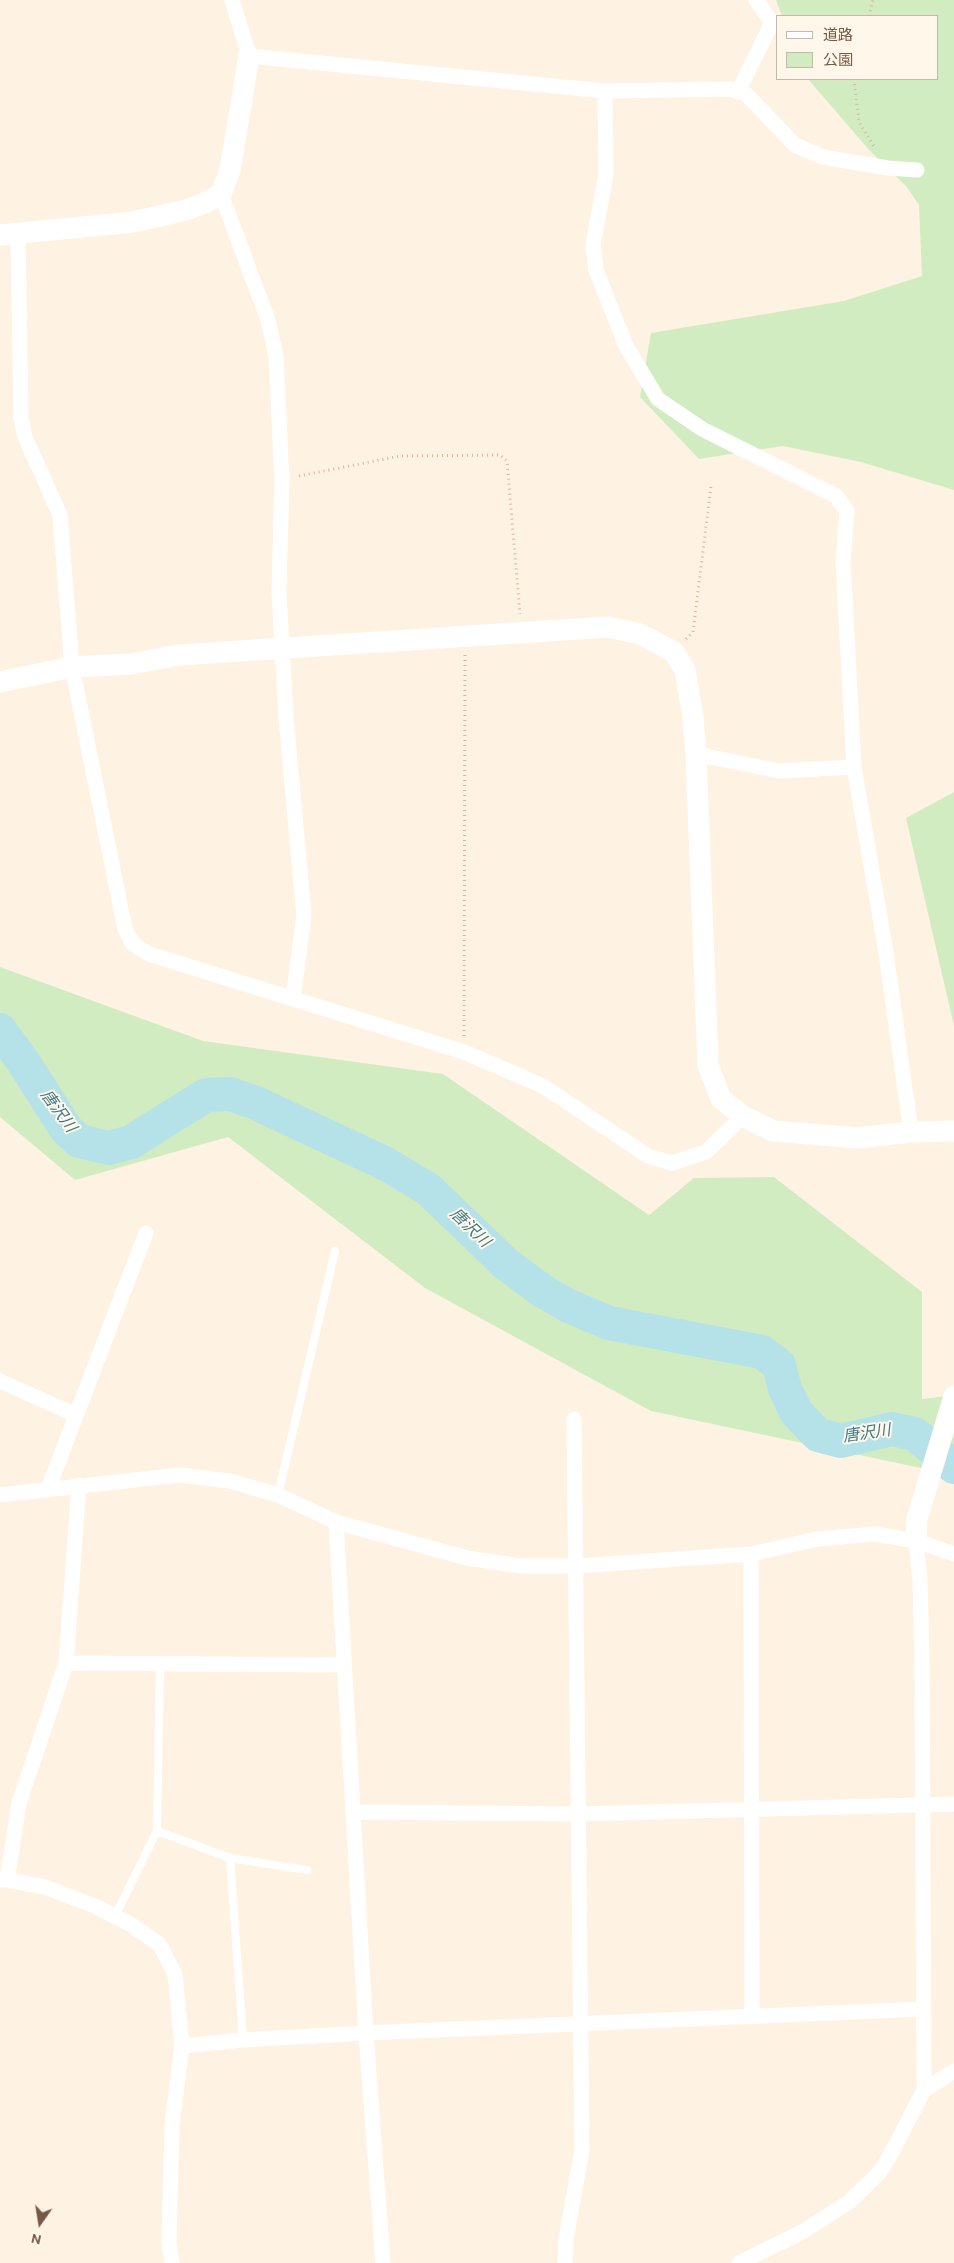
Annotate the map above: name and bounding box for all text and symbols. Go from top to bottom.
legend [776,15,939,80]
text: 道路 [823,27,853,46]
text: 公園 [823,52,853,71]
water label: 唐沢川 [35,1087,79,1137]
water label: 唐沢川 [445,1205,493,1253]
water label: 唐沢川 [842,1422,892,1448]
north arrow [15,2198,65,2248]
text: N [30,2229,43,2248]

